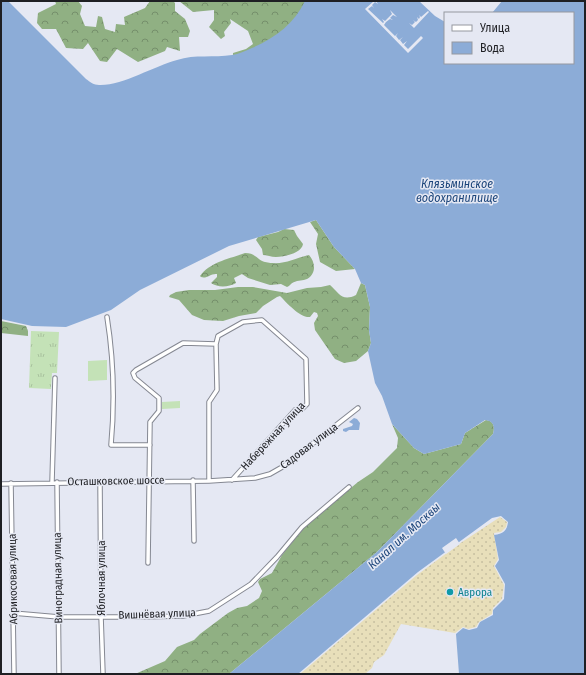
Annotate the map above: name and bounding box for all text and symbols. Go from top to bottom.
legend [444,12,574,64]
text: Улица [479,21,510,35]
text: Вода [480,41,505,55]
water label: Клязьминское водохранилище [416,177,498,205]
street label: Набережная улица [238,399,308,473]
street label: Садовая улица [278,420,340,472]
street label: Осташковское шоссе [67,474,165,488]
water label: Канал им. Москвы [365,500,443,572]
street label: Виноградная улица [51,532,65,624]
street label: Абрикосовая улица [6,533,20,625]
street label: Яблочная улица [95,540,108,616]
place label: Аврора [458,586,492,599]
marker: Аврора [445,587,455,597]
street label: Вишнёвая улица [118,606,196,622]

